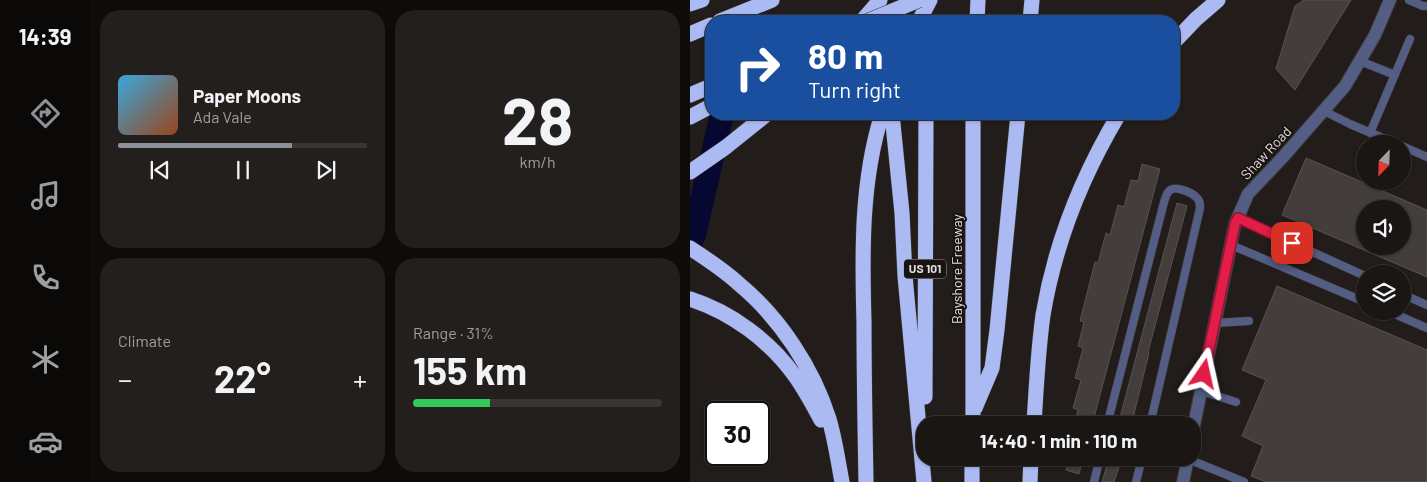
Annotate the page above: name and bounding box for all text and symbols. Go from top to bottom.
text: 14:39 [19,23,71,49]
text: 80 m [808,34,883,76]
icon: right [725,35,790,100]
text: Turn right [808,76,901,102]
text: 28 [502,80,573,158]
text: Paper Moons [193,84,301,107]
icon: directions [28,96,63,131]
text: Ada Vale [193,107,252,126]
street label: Shaw Road [1237,122,1295,183]
north arrow [1356,135,1411,190]
map controls [1356,135,1411,320]
text: km/h [519,152,556,171]
icon: previous [146,156,174,184]
icon: pause [229,156,257,184]
icon: next [312,156,340,184]
icon: music [28,178,63,213]
button: sound [1356,200,1411,255]
street label: Bayshore Freeway [948,214,965,324]
pin [1271,222,1313,264]
icon: arrive [1278,229,1306,257]
icon: phone [28,260,63,295]
road number: US 101 [904,260,946,278]
button: layers [1356,265,1411,320]
text: Range · 31% [413,323,494,342]
text: Climate [118,331,171,350]
icon: climate [28,342,63,377]
text: 155 km [413,347,527,393]
position arrow [1177,347,1229,399]
text: 22° [214,355,271,401]
text: − [118,362,132,396]
text: + [353,362,367,396]
speed limit sign: 30 [705,401,770,466]
icon: car [28,424,63,459]
text: 14:40 · 1 min · 110 m [980,429,1137,452]

